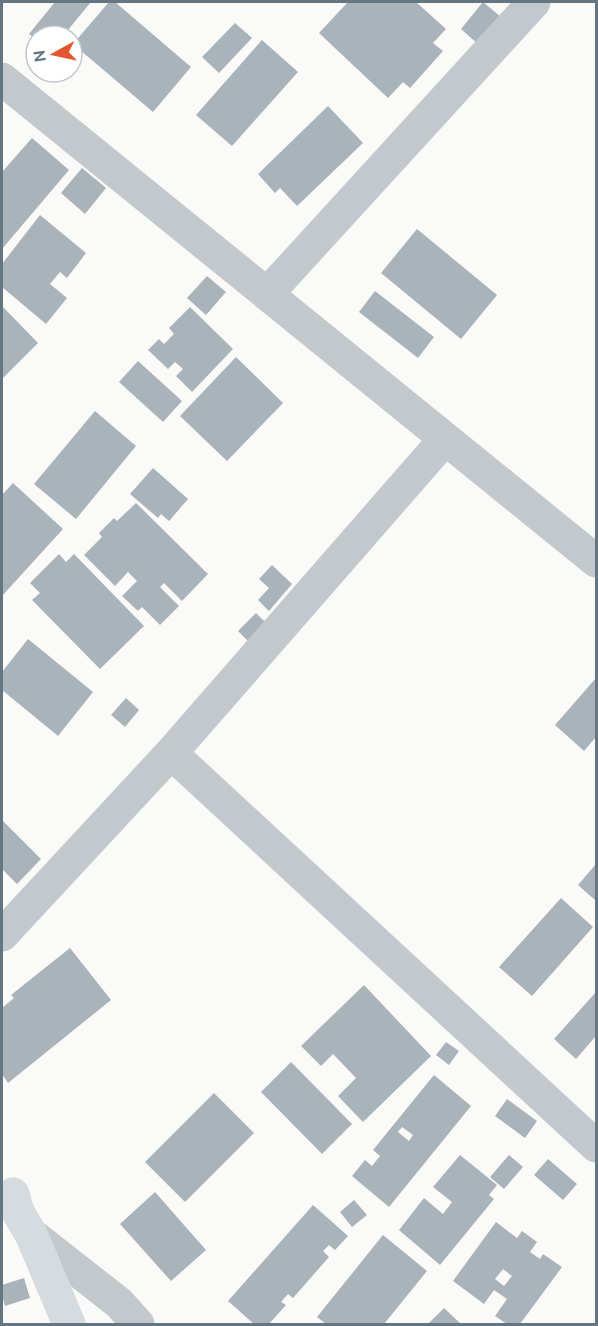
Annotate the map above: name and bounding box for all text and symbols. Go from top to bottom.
north arrow [24,24,84,84]
text: N [29,49,49,63]

